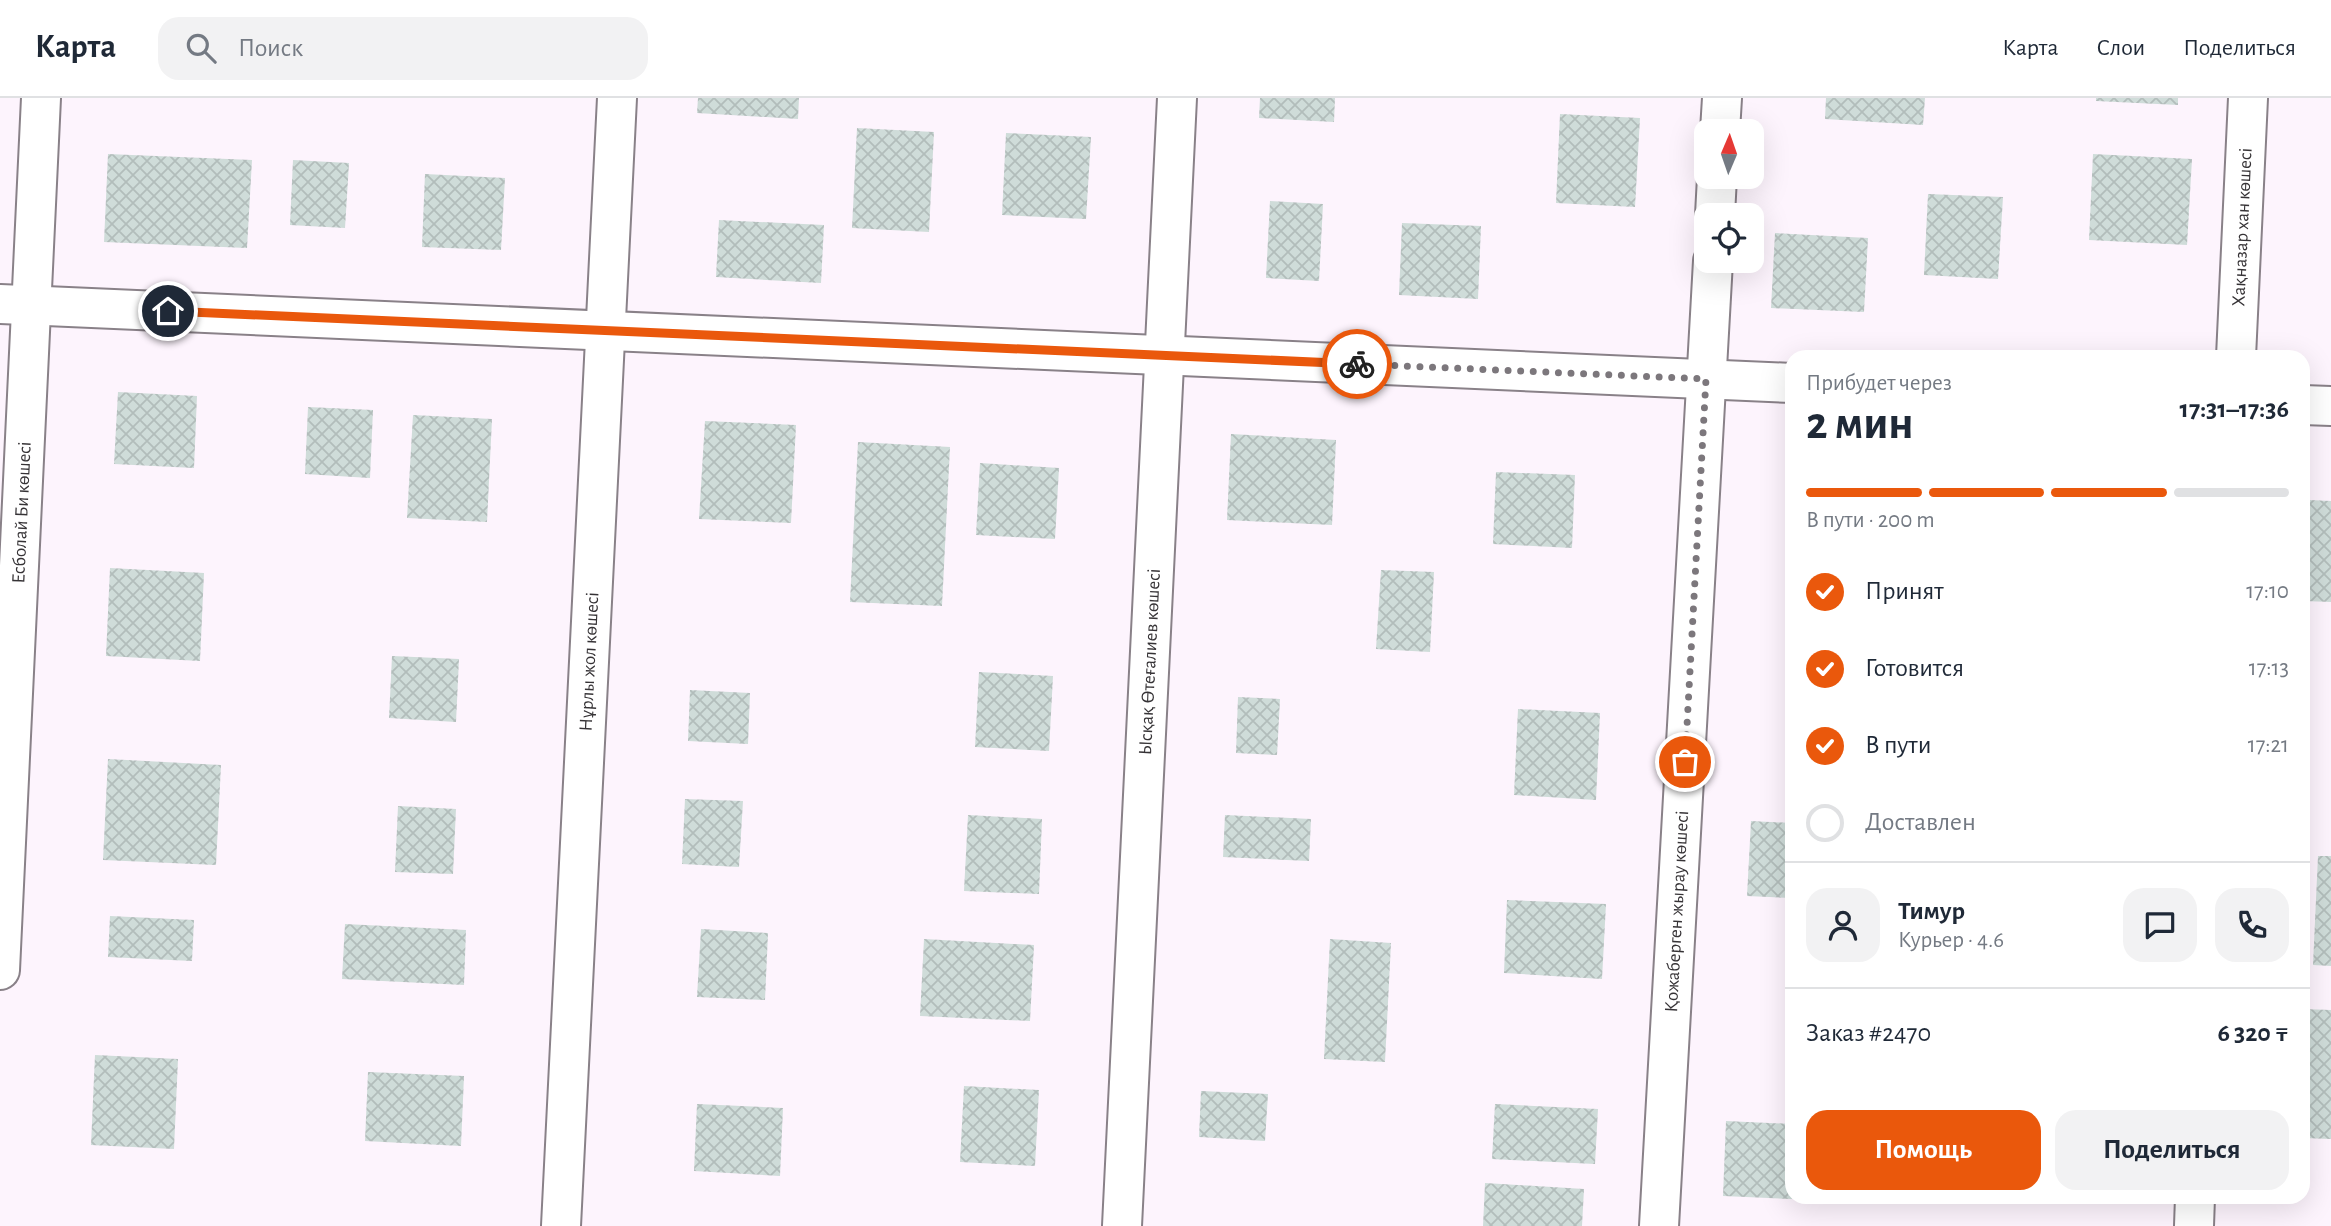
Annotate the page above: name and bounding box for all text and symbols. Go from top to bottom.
search box [158,17,648,80]
icon: search [182,29,220,67]
text: Карта [35,31,116,64]
text: Поиск [238,35,303,61]
text: Карта [2002,36,2058,60]
text: Слои [2096,36,2145,60]
text: Поделиться [2183,36,2296,60]
north arrow [1694,119,1764,189]
map controls [1694,119,1764,273]
street label: Хақназар хан көшесі [2229,147,2255,307]
button: locate [1694,203,1764,273]
pin [138,281,198,341]
icon: home [149,292,187,330]
courier [1322,329,1392,399]
icon: bike [1338,345,1376,383]
text: Прибудет через [1806,372,1952,395]
text: 17:31–17:36 [2180,396,2289,422]
text: 2 мин [1806,401,1914,447]
street label: Есболай Би көшесі [9,441,34,584]
text: В пути · 200 m [1806,509,1935,532]
street label: Ысқақ Өтеғалиев көшесі [1135,568,1164,755]
icon: check [1806,573,1844,611]
text: Принят [1865,578,1944,604]
text: 17:10 [2246,580,2289,603]
street label: Нұрлы жол көшесі [576,592,602,732]
icon: check [1806,650,1844,688]
text: Готовится [1865,655,1964,681]
text: 17:13 [2249,657,2289,680]
icon: check [1806,727,1844,765]
pin [1655,732,1715,792]
text: В пути [1865,732,1931,758]
text: 17:21 [2248,734,2289,757]
icon: bag [1666,743,1704,781]
text: Доставлен [1865,809,1976,835]
street label: Қожаберген жырау көшесі [1661,810,1692,1013]
button: person [1806,888,1880,962]
button: chat [2123,888,2197,962]
button: phone [2215,888,2289,962]
text: Тимур [1898,898,1965,924]
text: Курьер · 4.6 [1898,929,2004,952]
text: Заказ #2470 [1806,1020,1931,1046]
text: 6 320 ₸ [2217,1020,2289,1046]
button: Помощь [1806,1110,2041,1190]
button: Поделиться [2055,1110,2289,1190]

